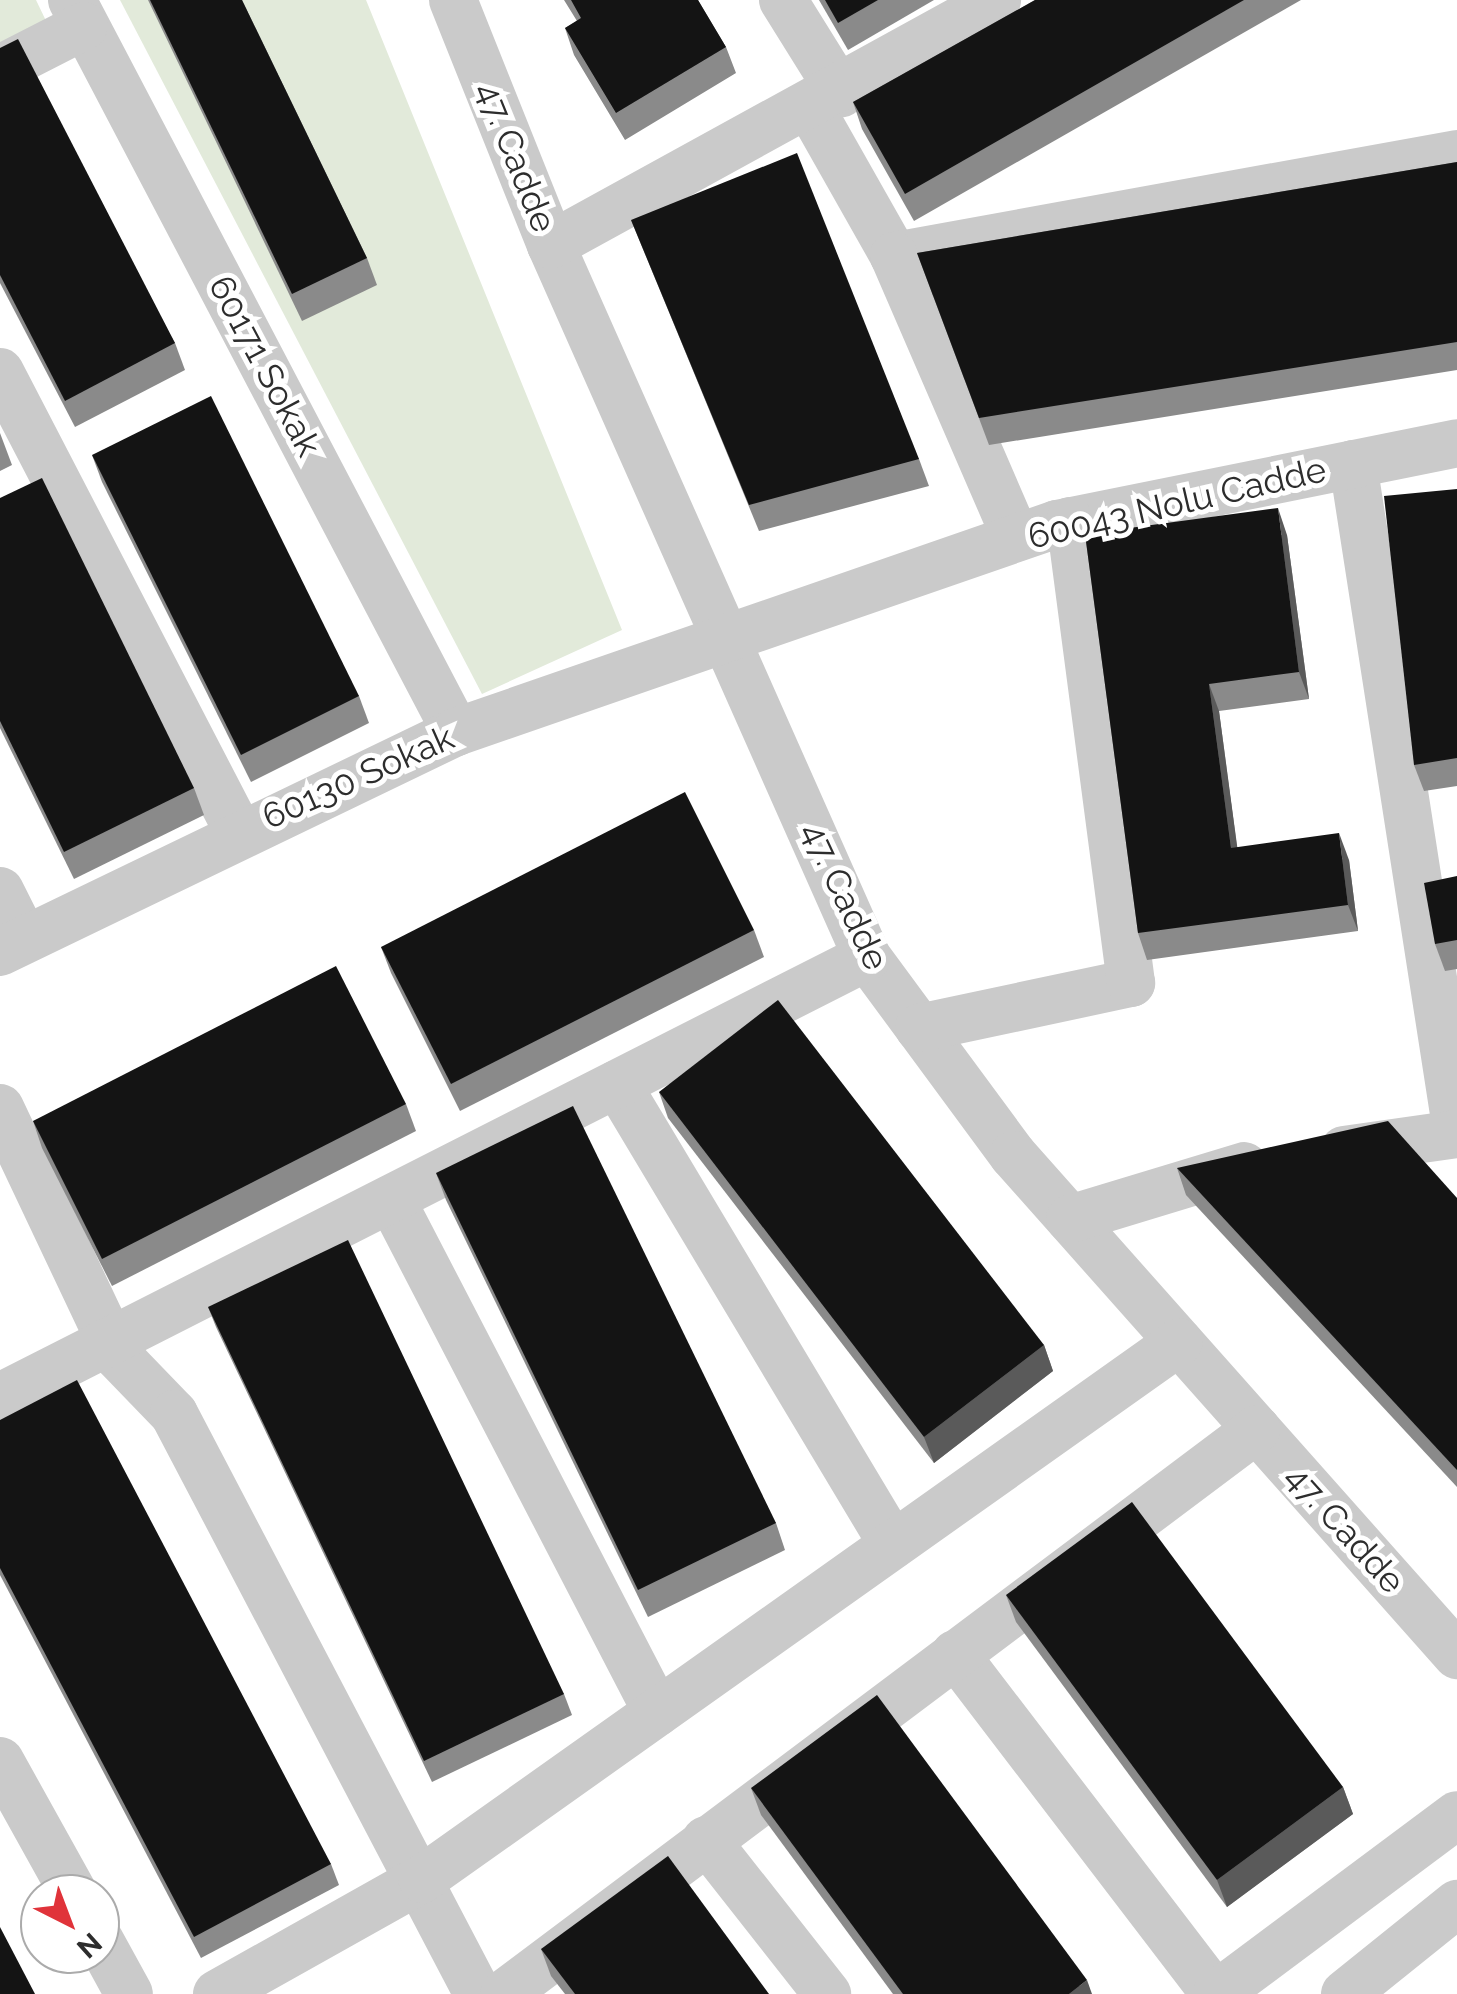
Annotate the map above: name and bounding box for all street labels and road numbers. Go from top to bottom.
street label: 47. Cadde [467,76,565,238]
street label: 60171 Sokak [200,269,330,463]
street label: 60043 Nolu Cadde [1024,448,1330,558]
street label: 60130 Sokak [256,716,460,838]
street label: 47. Cadde [793,815,897,977]
street label: 47. Cadde [1277,1456,1413,1602]

